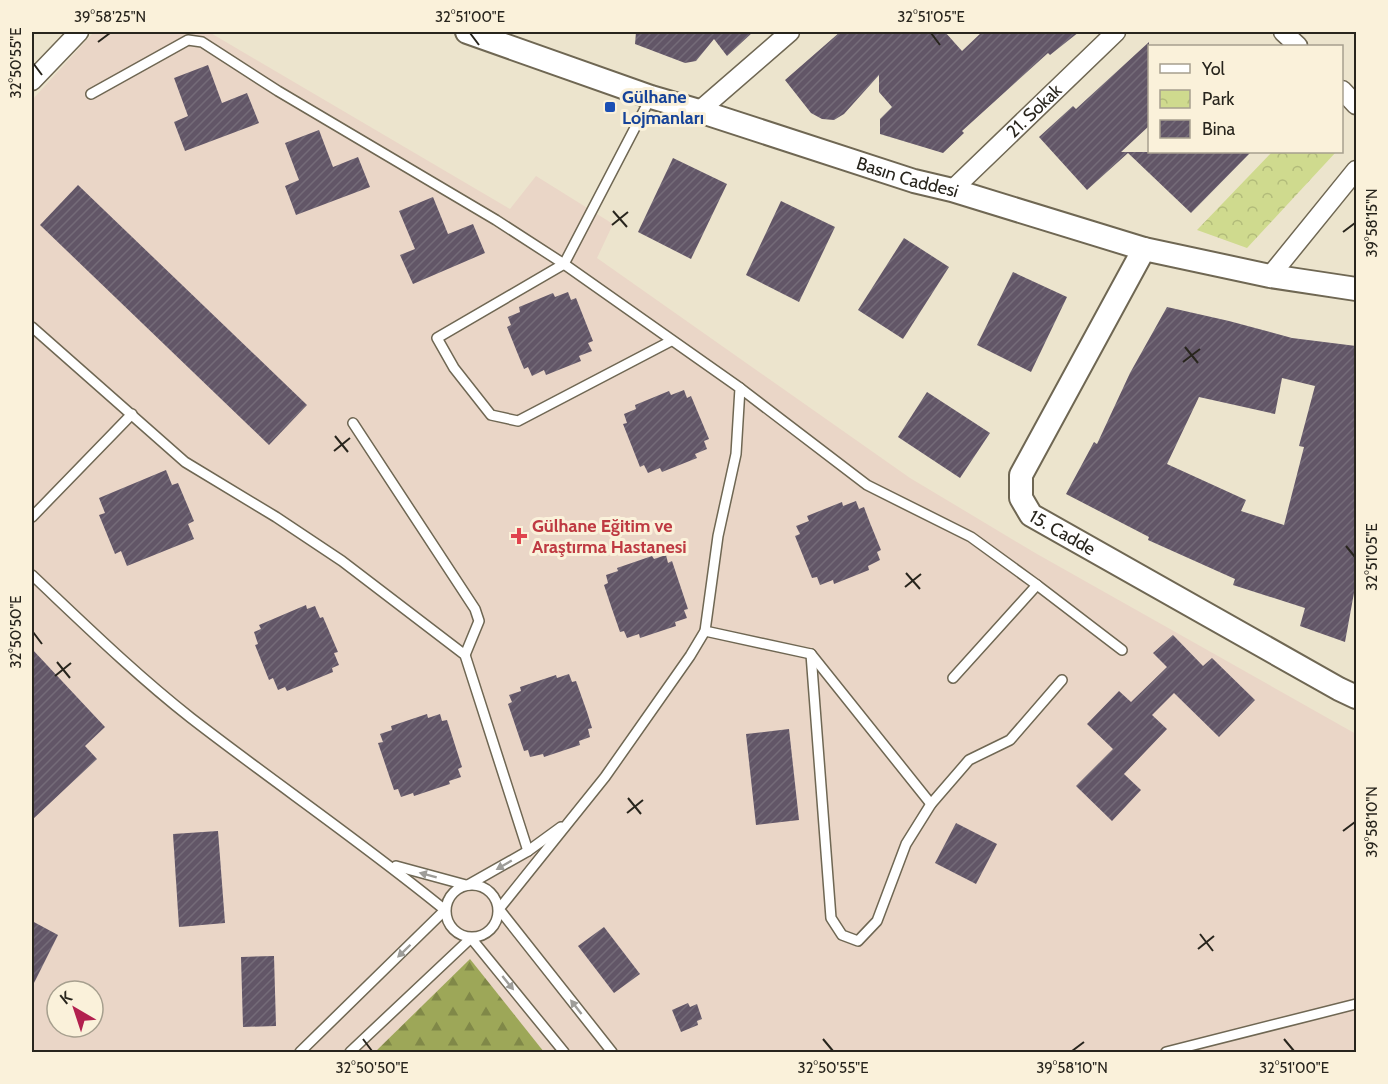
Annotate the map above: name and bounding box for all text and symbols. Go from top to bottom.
text: 39°58'25"N [74,8,146,26]
text: 32°51'00"E [435,8,505,26]
text: 32°51'05"E [897,8,965,26]
text: 32°50'55"E [7,28,25,98]
legend [1148,45,1343,153]
text: Yol [1201,58,1226,80]
street label: 21. Sokak [1002,79,1067,143]
place label: Gülhane Lojmanları [622,86,704,129]
text: Park [1202,88,1235,110]
marker: Gülhane Lojmanları [603,100,617,114]
text: Bina [1202,118,1236,140]
street label: Basın Caddesi [854,152,961,202]
text: 39°58'15"N [1363,188,1381,258]
street label: 15. Cadde [1025,505,1099,560]
place label: Gülhane Eğitim ve Araştırma Hastanesi [532,515,687,558]
text: 32°51'05"E [1363,523,1381,591]
marker: Gülhane Eğitim ve Araştırma Hastanesi [510,527,528,545]
text: 32°50'50"E [7,595,25,669]
text: 39°58'10"N [1363,786,1381,858]
one-way arrow [495,859,512,869]
one-way arrow [419,870,437,879]
one-way arrow [396,944,411,958]
one-way arrow [501,976,513,991]
north arrow [45,979,105,1039]
text: K [56,987,76,1008]
one-way arrow [571,999,583,1014]
text: 32°50'50"E [335,1059,409,1077]
text: 32°50'55"E [798,1059,868,1077]
text: 39°58'10"N [1036,1059,1108,1077]
text: 32°51'00"E [1259,1059,1329,1077]

